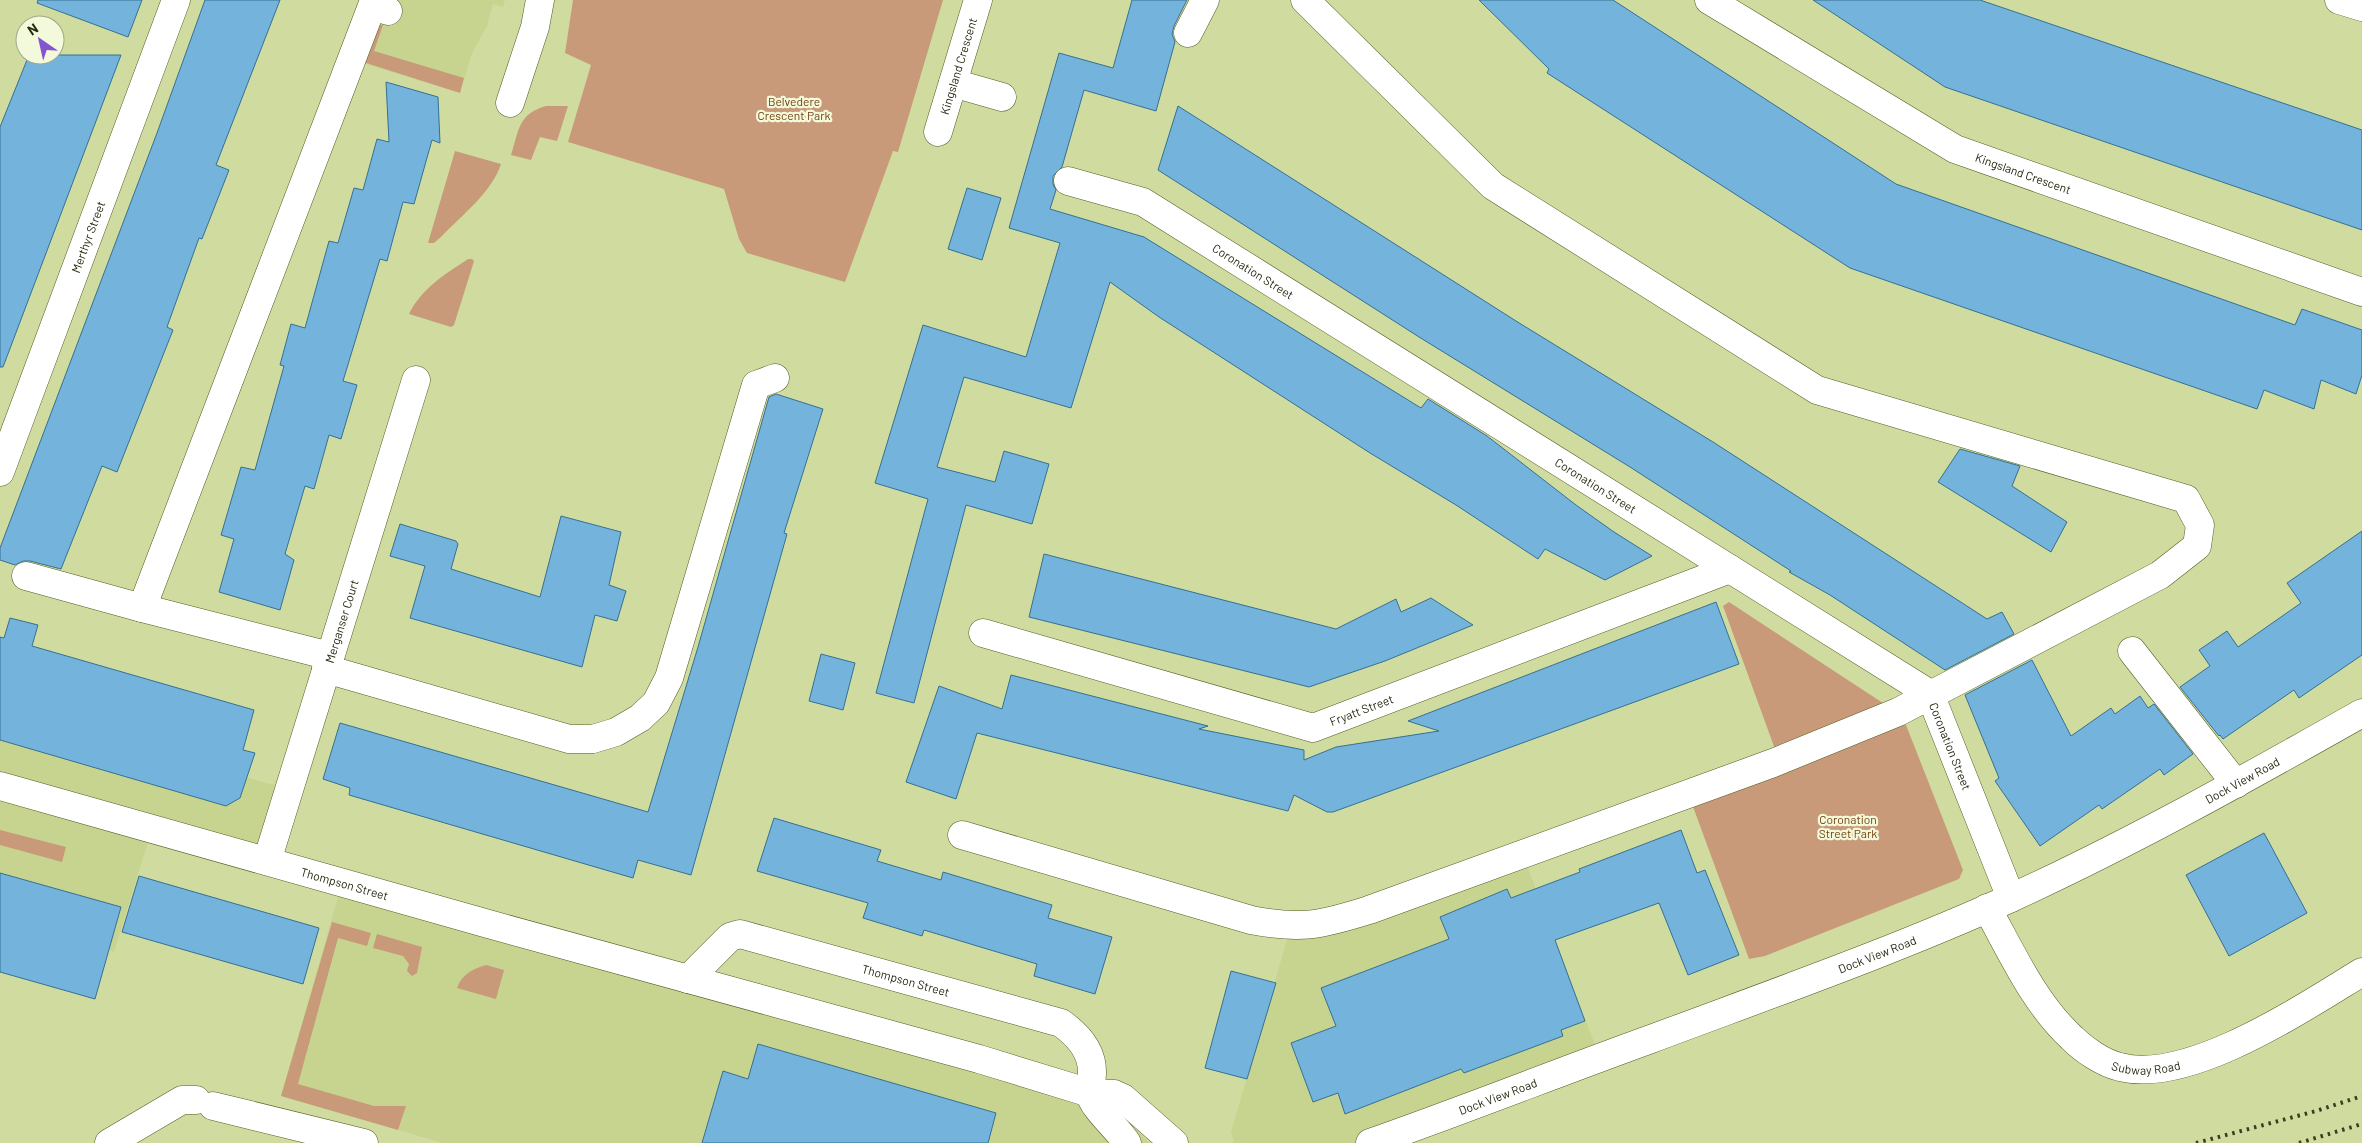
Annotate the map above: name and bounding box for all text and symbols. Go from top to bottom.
north arrow [15,15,65,65]
street label: Kingsland Crescent [937,16,979,116]
text: N [24,19,41,38]
park label: Belvedere Crescent Park [757,94,831,122]
street label: Kingsland Crescent [1974,150,2073,196]
street label: Merthyr Street [68,199,107,275]
street label: Coronation Street [1210,240,1296,302]
street label: Coronation Street [1553,455,1639,516]
street label: Merganser Court [322,578,361,665]
street label: Fryatt Street [1327,691,1395,728]
street label: Coronation Street [1927,700,1974,792]
street label: Dock View Road [2203,754,2282,806]
park label: Coronation Street Park [1819,812,1877,840]
street label: Thompson Street [299,864,390,902]
street label: Dock View Road [1836,932,1918,976]
street label: Thompson Street [861,961,951,999]
street label: Subway Road [2110,1058,2182,1077]
street label: Dock View Road [1457,1075,1539,1117]

